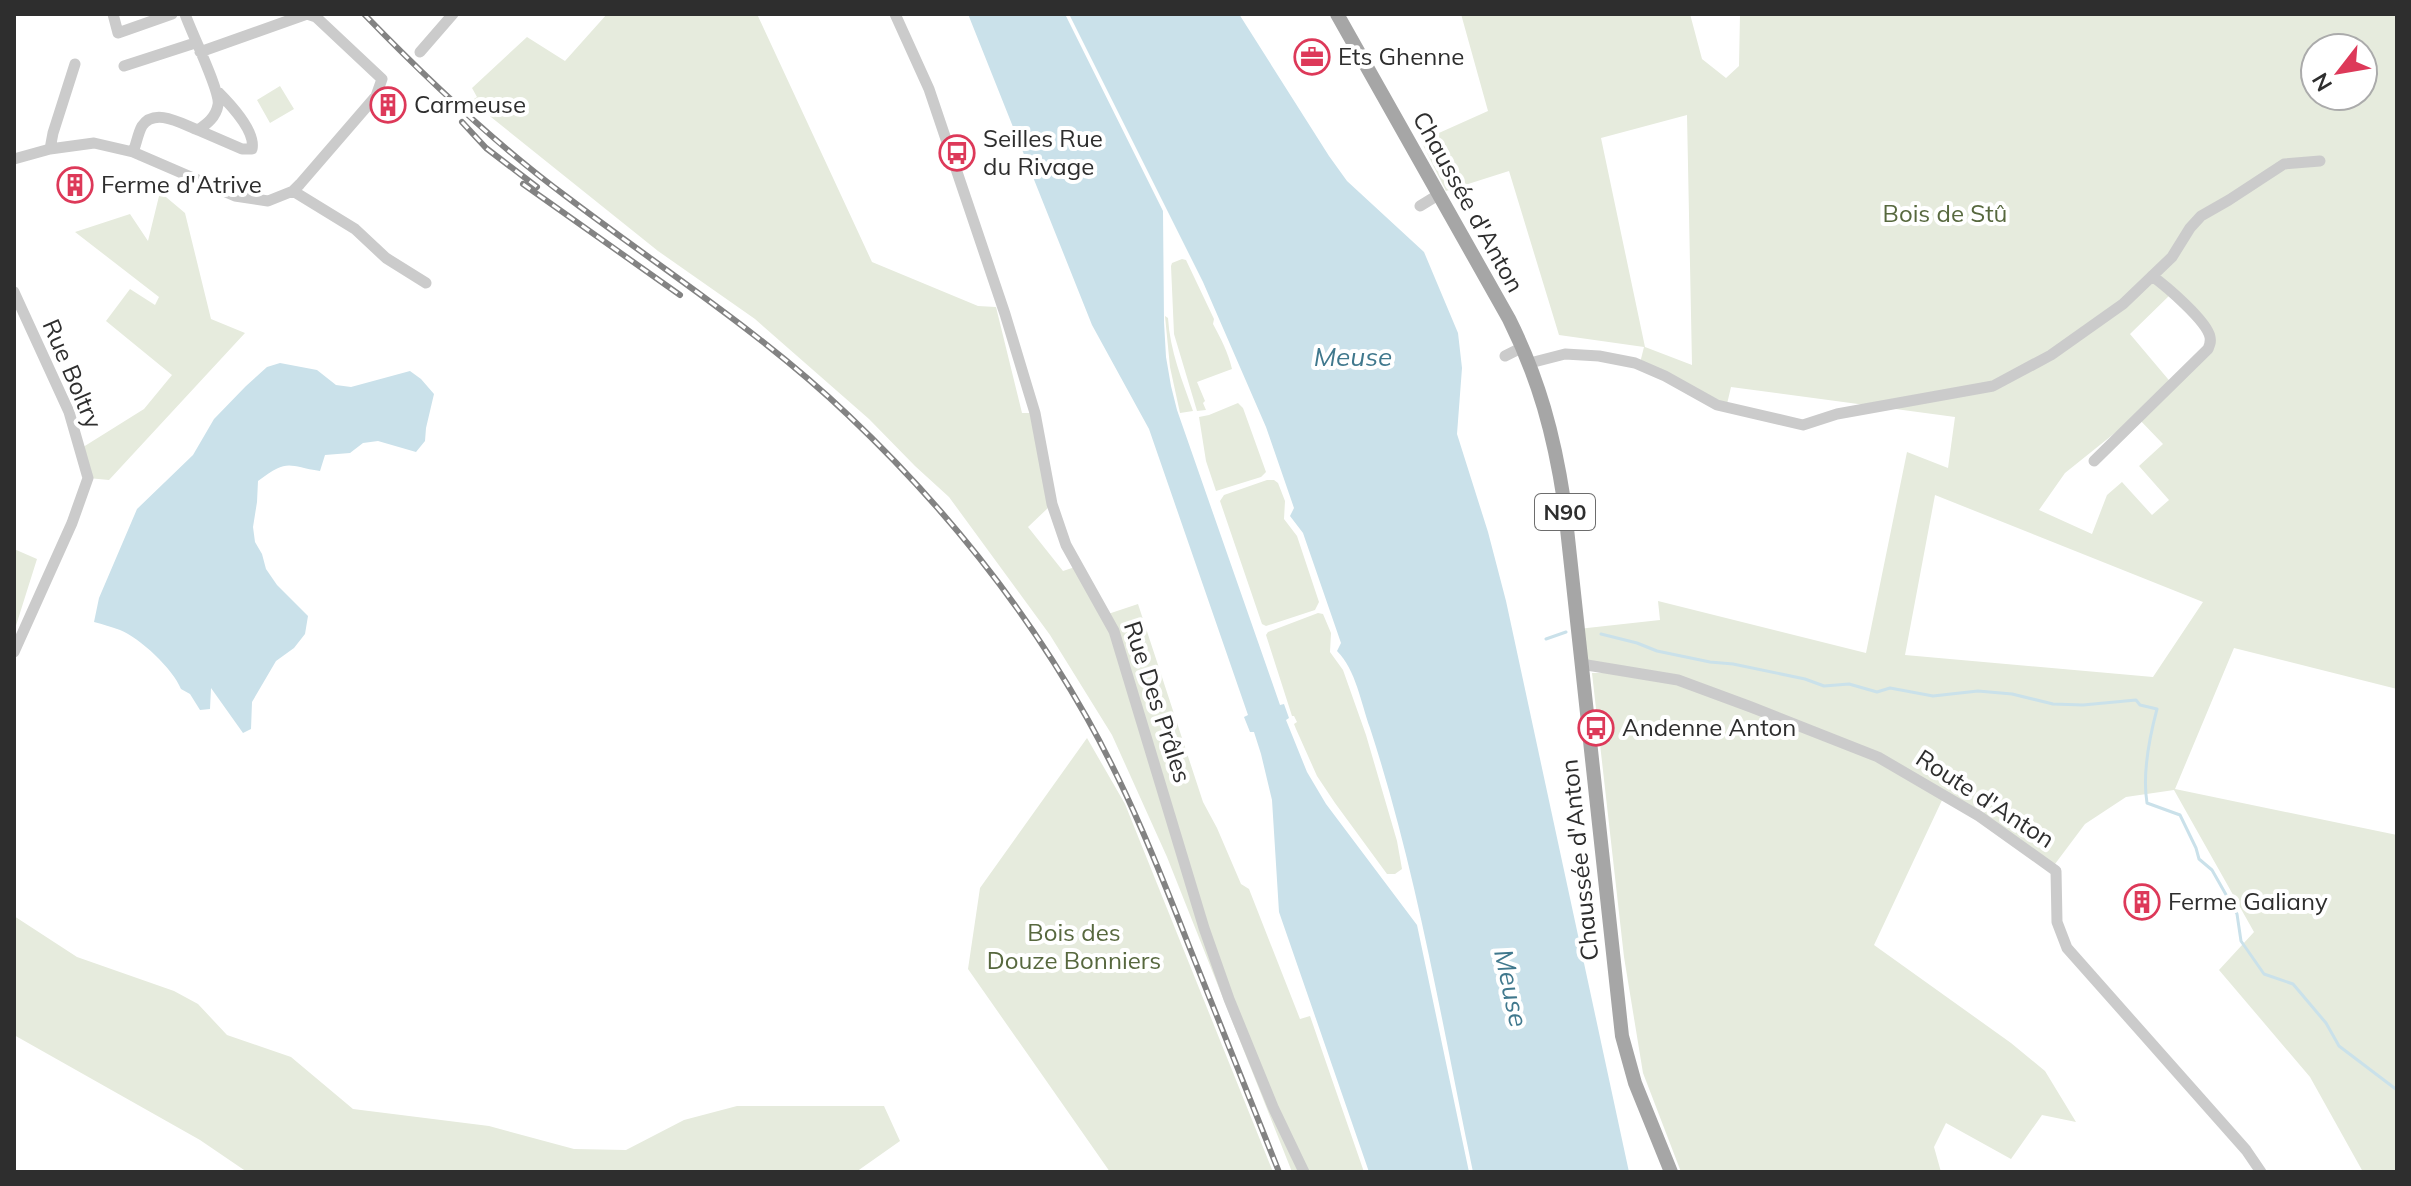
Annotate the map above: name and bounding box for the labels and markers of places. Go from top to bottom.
office icon: Ets Ghenne [1293,38,1331,76]
place label: Ets Ghenne [1338,41,1464,71]
building icon: Carmeuse [369,86,407,124]
place label: Carmeuse [414,89,526,119]
place label: Seilles Rue du Rivage [983,123,1103,181]
bus stop icon: Seilles Rue du Rivage [938,134,976,172]
building icon: Ferme d'Atrive [56,166,94,204]
place label: Ferme d'Atrive [101,169,262,199]
bus stop icon: Andenne Anton [1577,709,1615,747]
place label: Andenne Anton [1622,712,1796,742]
building icon: Ferme Galiany [2123,883,2161,921]
place label: Ferme Galiany [2168,886,2328,916]

